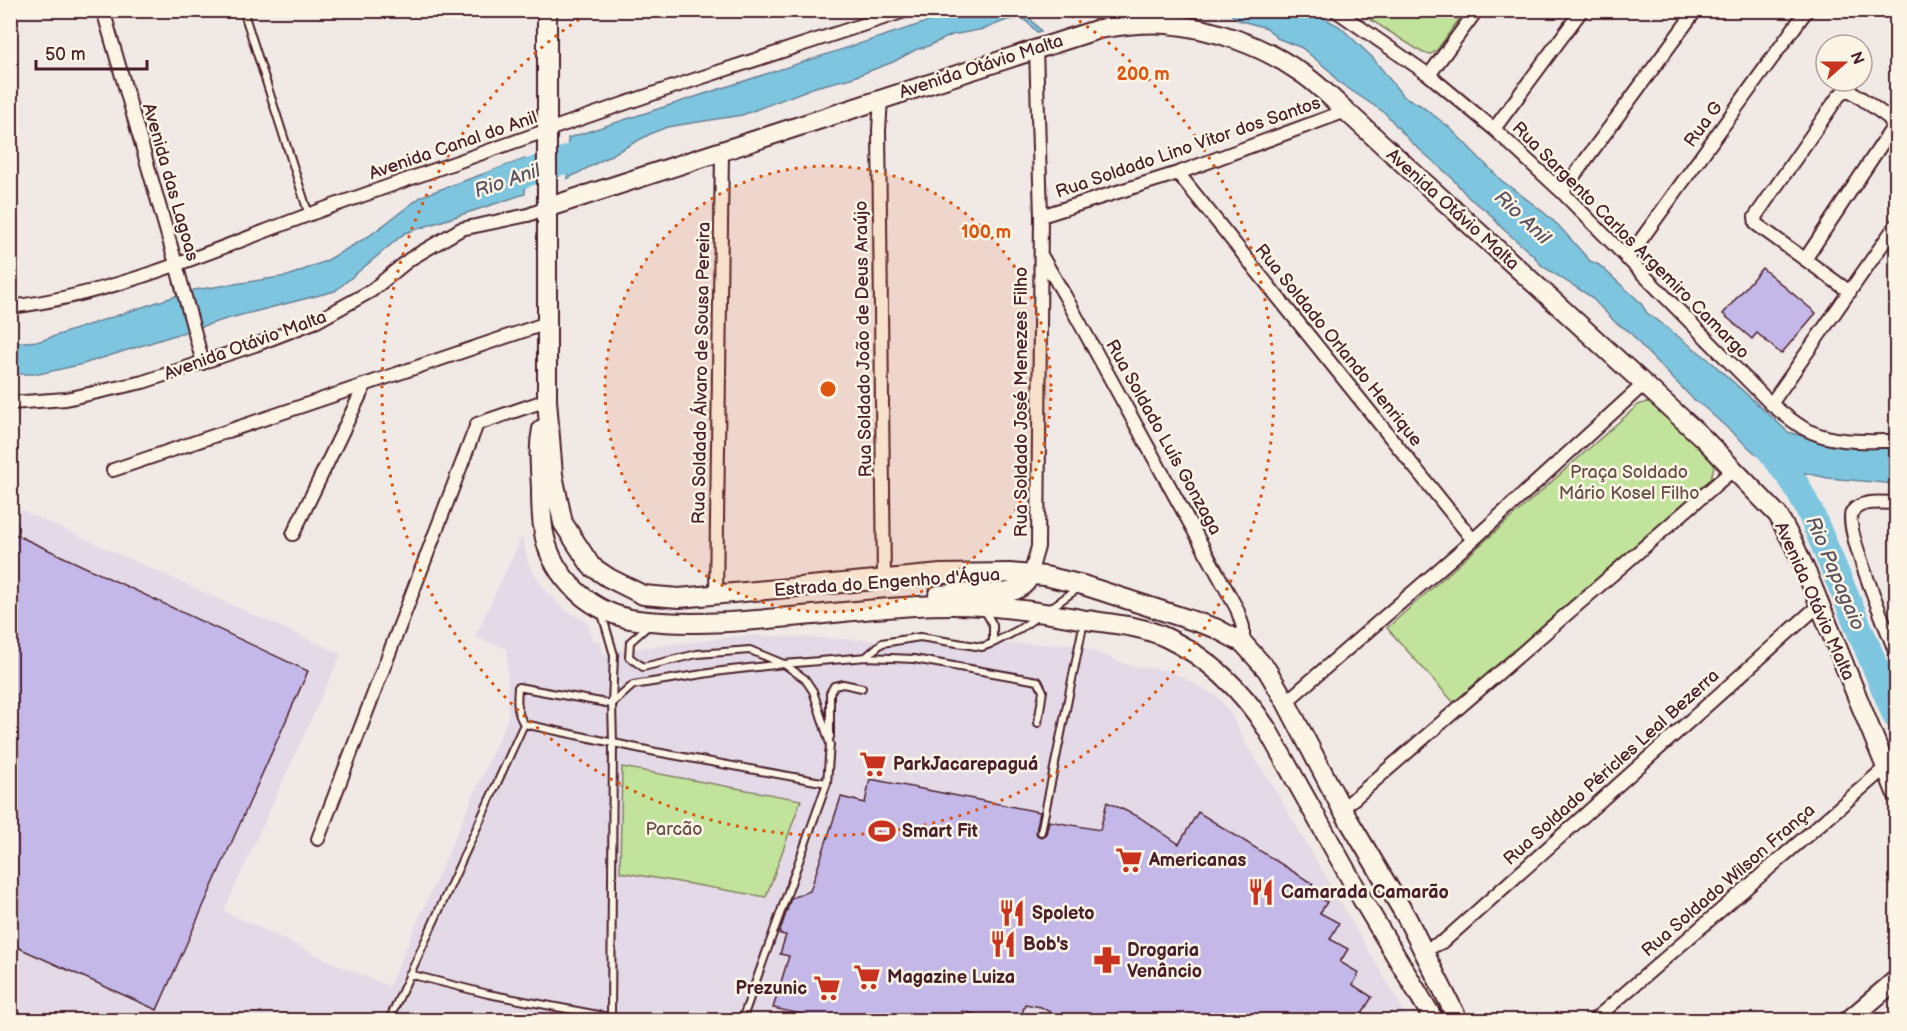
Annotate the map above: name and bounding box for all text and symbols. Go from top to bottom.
street label: Avenida Otávio Malta [897,30,1066,103]
scale bar [36,33,147,71]
north arrow [1814,33,1874,93]
text: 50 m [45,44,86,65]
text: N [1846,49,1868,67]
text: 200 m [1116,64,1170,85]
street label: Rua Soldado Lino Vitor dos Santos [1053,92,1324,203]
street label: Rua G [1680,97,1727,151]
street label: Avenida das Lagoas [138,101,203,264]
street label: Avenida Canal do Anil [366,107,540,184]
street label: Rua Sargento Carlos Argemiro Camargo [1508,117,1754,363]
street label: Avenida Otávio Malta [1382,144,1523,274]
water label: Rio Anil [471,158,545,203]
water label: Rio Anil [1489,186,1556,251]
street label: Rua Soldado João de Deus Araújo [851,200,876,478]
street label: Rua Soldado Álvaro de Sousa Pereira [686,222,715,524]
text: 100 m [961,222,1011,243]
street label: Rua Soldado Orlando Henrique [1250,240,1427,451]
street label: Rua Soldado José Menezes Filho [1011,267,1032,537]
street label: Avenida Otávio Malta [161,306,329,385]
street label: Rua Soldado Luís Gonzaga [1101,336,1226,538]
centre of rings [818,379,838,399]
park label: Praça Soldado Mário Kosel Filho [1559,462,1699,504]
water label: Rio Papagaio [1800,513,1870,634]
street label: Avenida Otávio Malta [1770,519,1859,684]
street label: Estrada do Engenho d'Água [773,562,1001,601]
street label: Rua Soldado Péricles Leal Bezerra [1499,665,1723,870]
supermarket icon: ParkJacarepaguá [858,749,888,779]
place label: ParkJacarepaguá [893,754,1038,775]
street label: Rua Soldado Wilson França [1637,799,1819,961]
sports icon: Smart Fit [867,816,897,846]
park label: Parcão [645,819,703,840]
place label: Smart Fit [902,821,978,842]
supermarket icon: Americanas [1114,845,1144,875]
place label: Americanas [1148,850,1247,871]
restaurant icon: Camarada Camarão [1246,877,1276,907]
place label: Camarada Camarão [1281,882,1449,903]
restaurant icon: Spoleto [997,898,1027,928]
place label: Spoleto [1032,903,1094,924]
restaurant icon: Bob's [988,929,1018,959]
place label: Bob's [1023,934,1069,955]
place label: Drogaria Venâncio [1127,940,1202,982]
pharmacy icon: Drogaria Venâncio [1092,945,1122,975]
supermarket icon: Magazine Luiza [852,962,882,992]
place label: Magazine Luiza [887,967,1015,988]
supermarket icon: Prezunic [812,973,842,1003]
place label: Prezunic [735,978,807,999]

